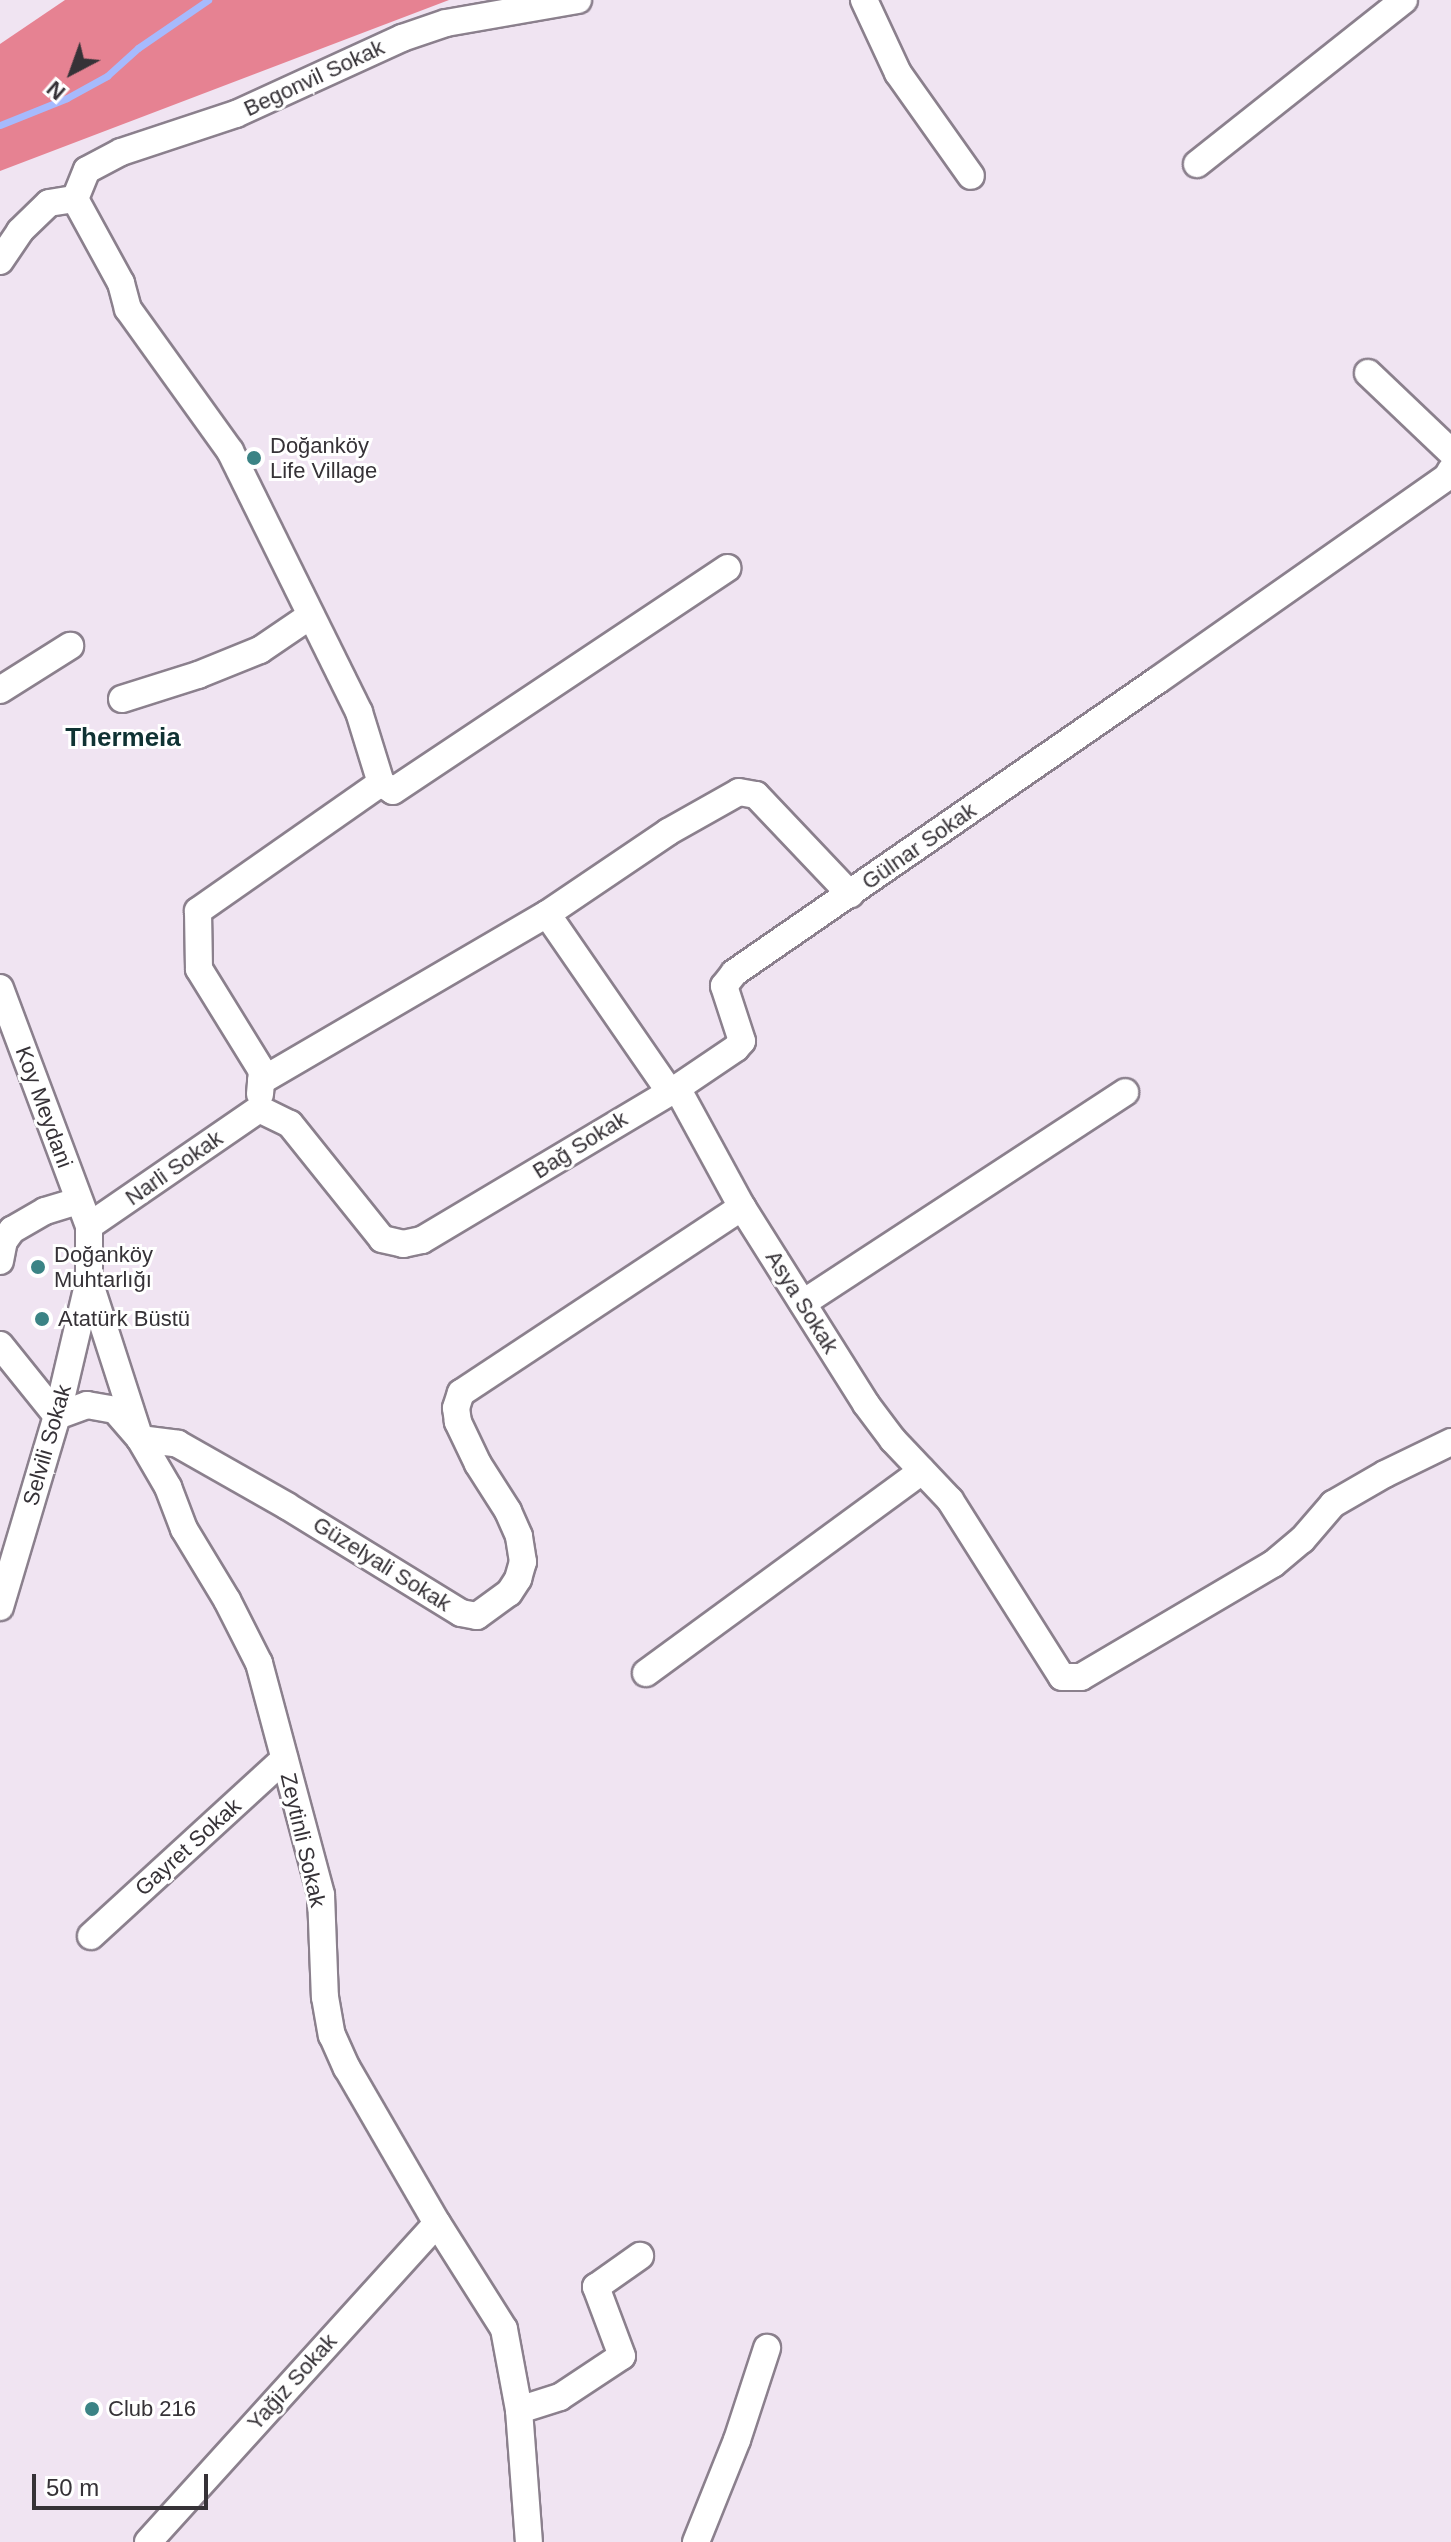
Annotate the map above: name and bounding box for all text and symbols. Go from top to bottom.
north arrow [32,32,112,112]
street label: Begonvil Sokak [240,34,388,122]
text: N [42,76,70,105]
place label: Doğanköy Life Village [270,432,377,484]
marker: Doğanköy Life Village [245,449,263,467]
district label: Thermeia [65,722,181,754]
street label: Gülnar Sokak [857,797,981,895]
street label: Koy Meydani [10,1043,78,1171]
street label: Bağ Sokak [528,1106,632,1184]
street label: Narli Sokak [120,1125,228,1211]
place label: Doğanköy Muhtarlığı [54,1241,153,1292]
street label: Asya Sokak [760,1246,844,1358]
marker: Doğanköy Muhtarlığı [29,1258,47,1276]
place label: Atatürk Büstü [58,1306,190,1332]
marker: Atatürk Büstü [33,1310,51,1328]
street label: Selvili Sokak [17,1381,77,1509]
street label: Güzelyali Sokak [308,1511,456,1617]
street label: Zeytinli Sokak [275,1770,331,1910]
street label: Gayret Sokak [130,1793,246,1901]
street label: Yağiz Sokak [242,2328,342,2436]
place label: Club 216 [108,2396,196,2422]
marker: Club 216 [83,2400,101,2418]
scale bar [36,2458,212,2508]
text: 50 m [46,2474,99,2501]

